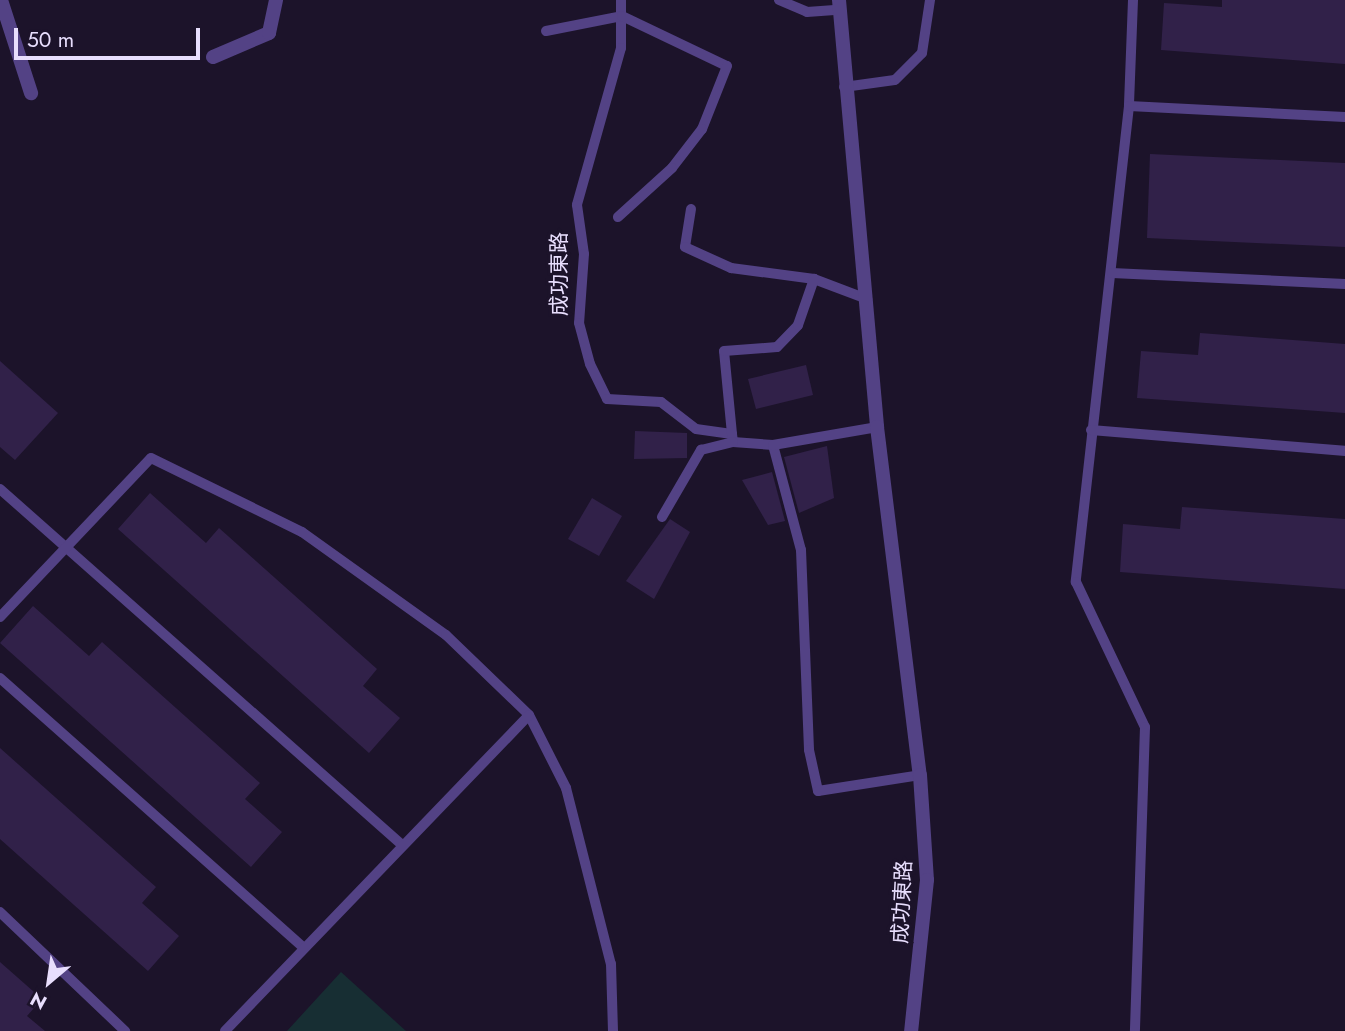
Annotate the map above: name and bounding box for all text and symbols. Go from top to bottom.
scale bar [18,14,203,58]
text: 50 m [27,25,74,55]
street label: 成功東路 [546,232,572,316]
street label: 成功東路 [887,859,917,945]
north arrow [14,947,84,1017]
text: N [25,985,52,1016]

